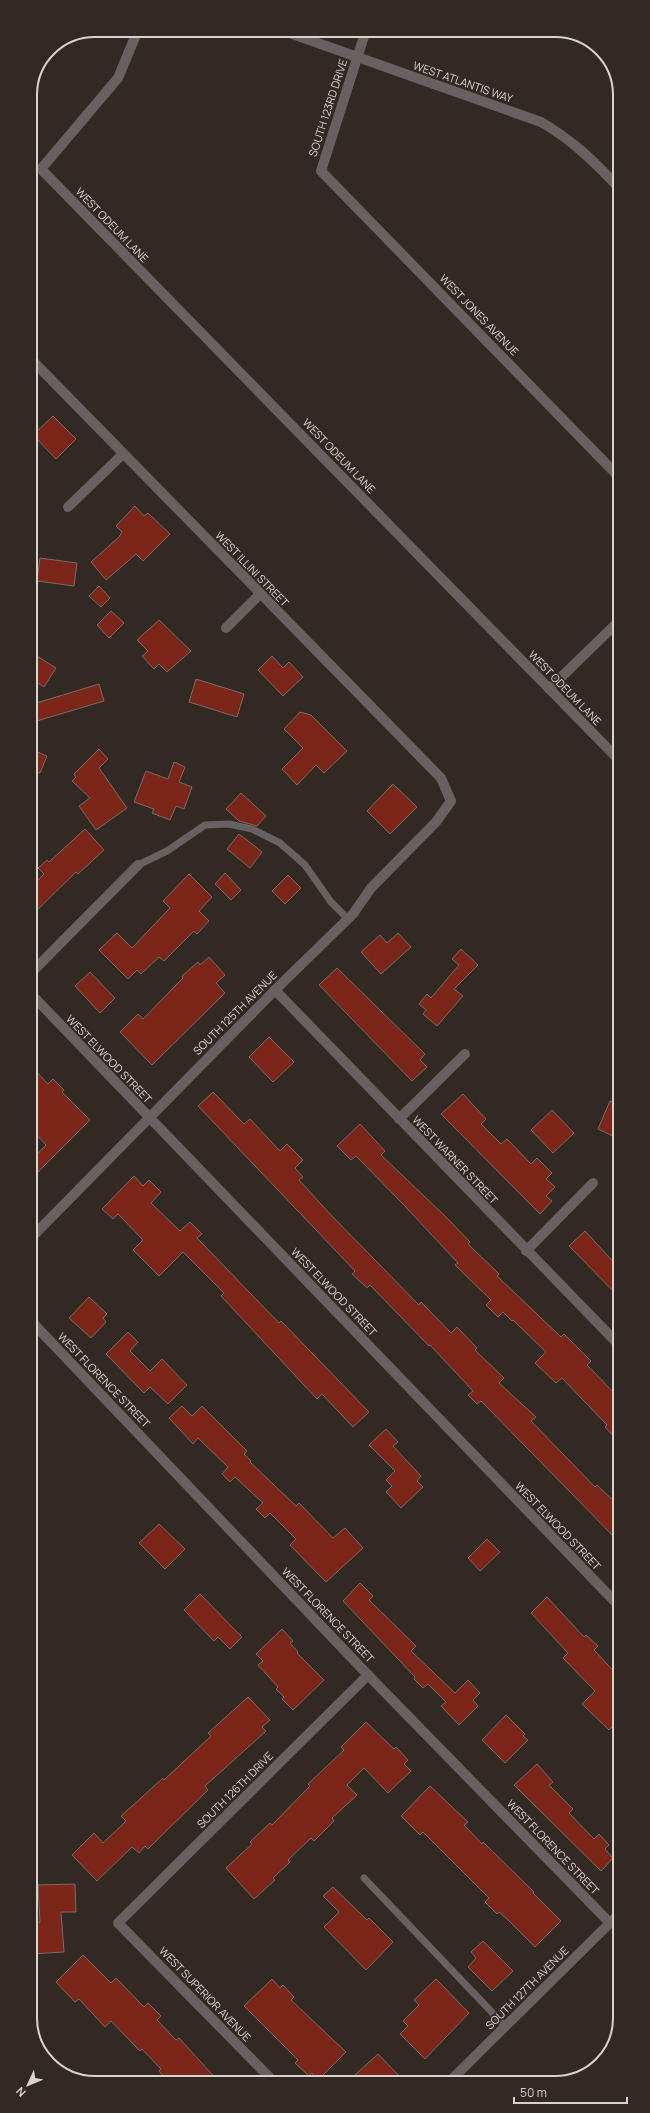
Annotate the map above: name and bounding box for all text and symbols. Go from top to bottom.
street label: SOUTH 123RD DRIVE [305,57,350,159]
street label: WEST ATLANTIS WAY [411,57,516,106]
street label: WEST ODEUM LANE [73,184,152,265]
street label: WEST JONES AVENUE [437,271,522,359]
street label: WEST ODEUM LANE [300,415,379,496]
street label: WEST ILLINI STREET [212,528,293,610]
street label: WEST ODEUM LANE [526,647,605,728]
street label: SOUTH 125TH AVENUE [190,968,280,1058]
street label: WEST ELWOOD STREET [63,1011,156,1106]
street label: WEST WARNER STREET [409,1112,502,1207]
street label: WEST ELWOOD STREET [288,1244,381,1339]
street label: WEST FLORENCE STREET [55,1329,154,1431]
street label: WEST ELWOOD STREET [512,1478,605,1573]
street label: WEST FLORENCE STREET [279,1564,378,1666]
street label: SOUTH 126TH DRIVE [193,1748,276,1831]
street label: WEST FLORENCE STREET [504,1796,603,1898]
street label: WEST SUPERIOR AVENUE [156,1943,255,2044]
street label: SOUTH 127TH AVENUE [482,1943,571,2032]
north arrow [8,2065,48,2105]
scale bar [514,2079,627,2105]
text: N [12,2084,29,2100]
text: 50 m [520,2084,547,2101]

